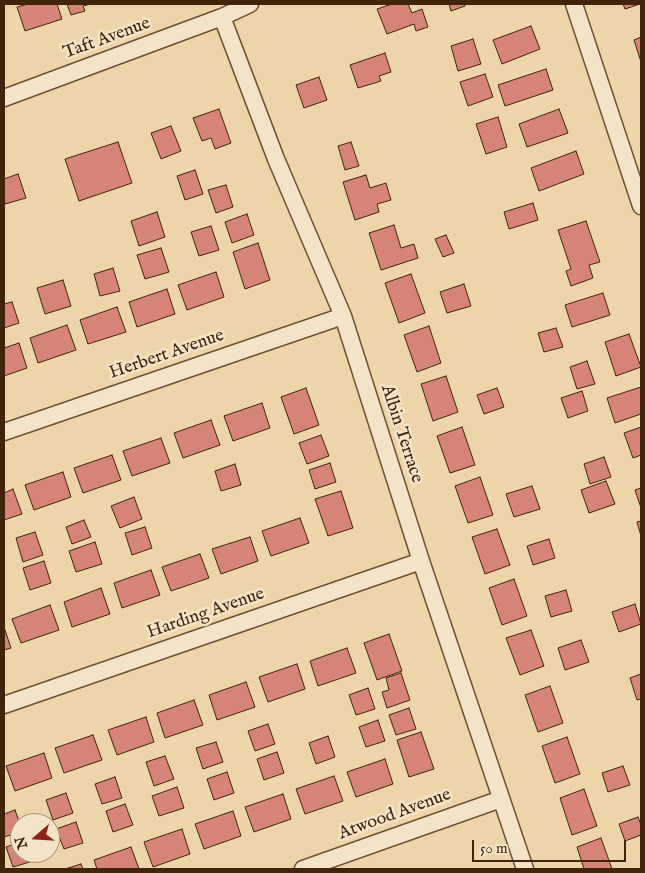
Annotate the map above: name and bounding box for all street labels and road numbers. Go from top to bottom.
street label: Taft Avenue [60,13,154,65]
street label: Herbert Avenue [107,325,227,385]
street label: Albin Terrace [375,382,427,486]
street label: Harding Avenue [145,584,267,644]
street label: Atwood Avenue [336,785,454,845]

